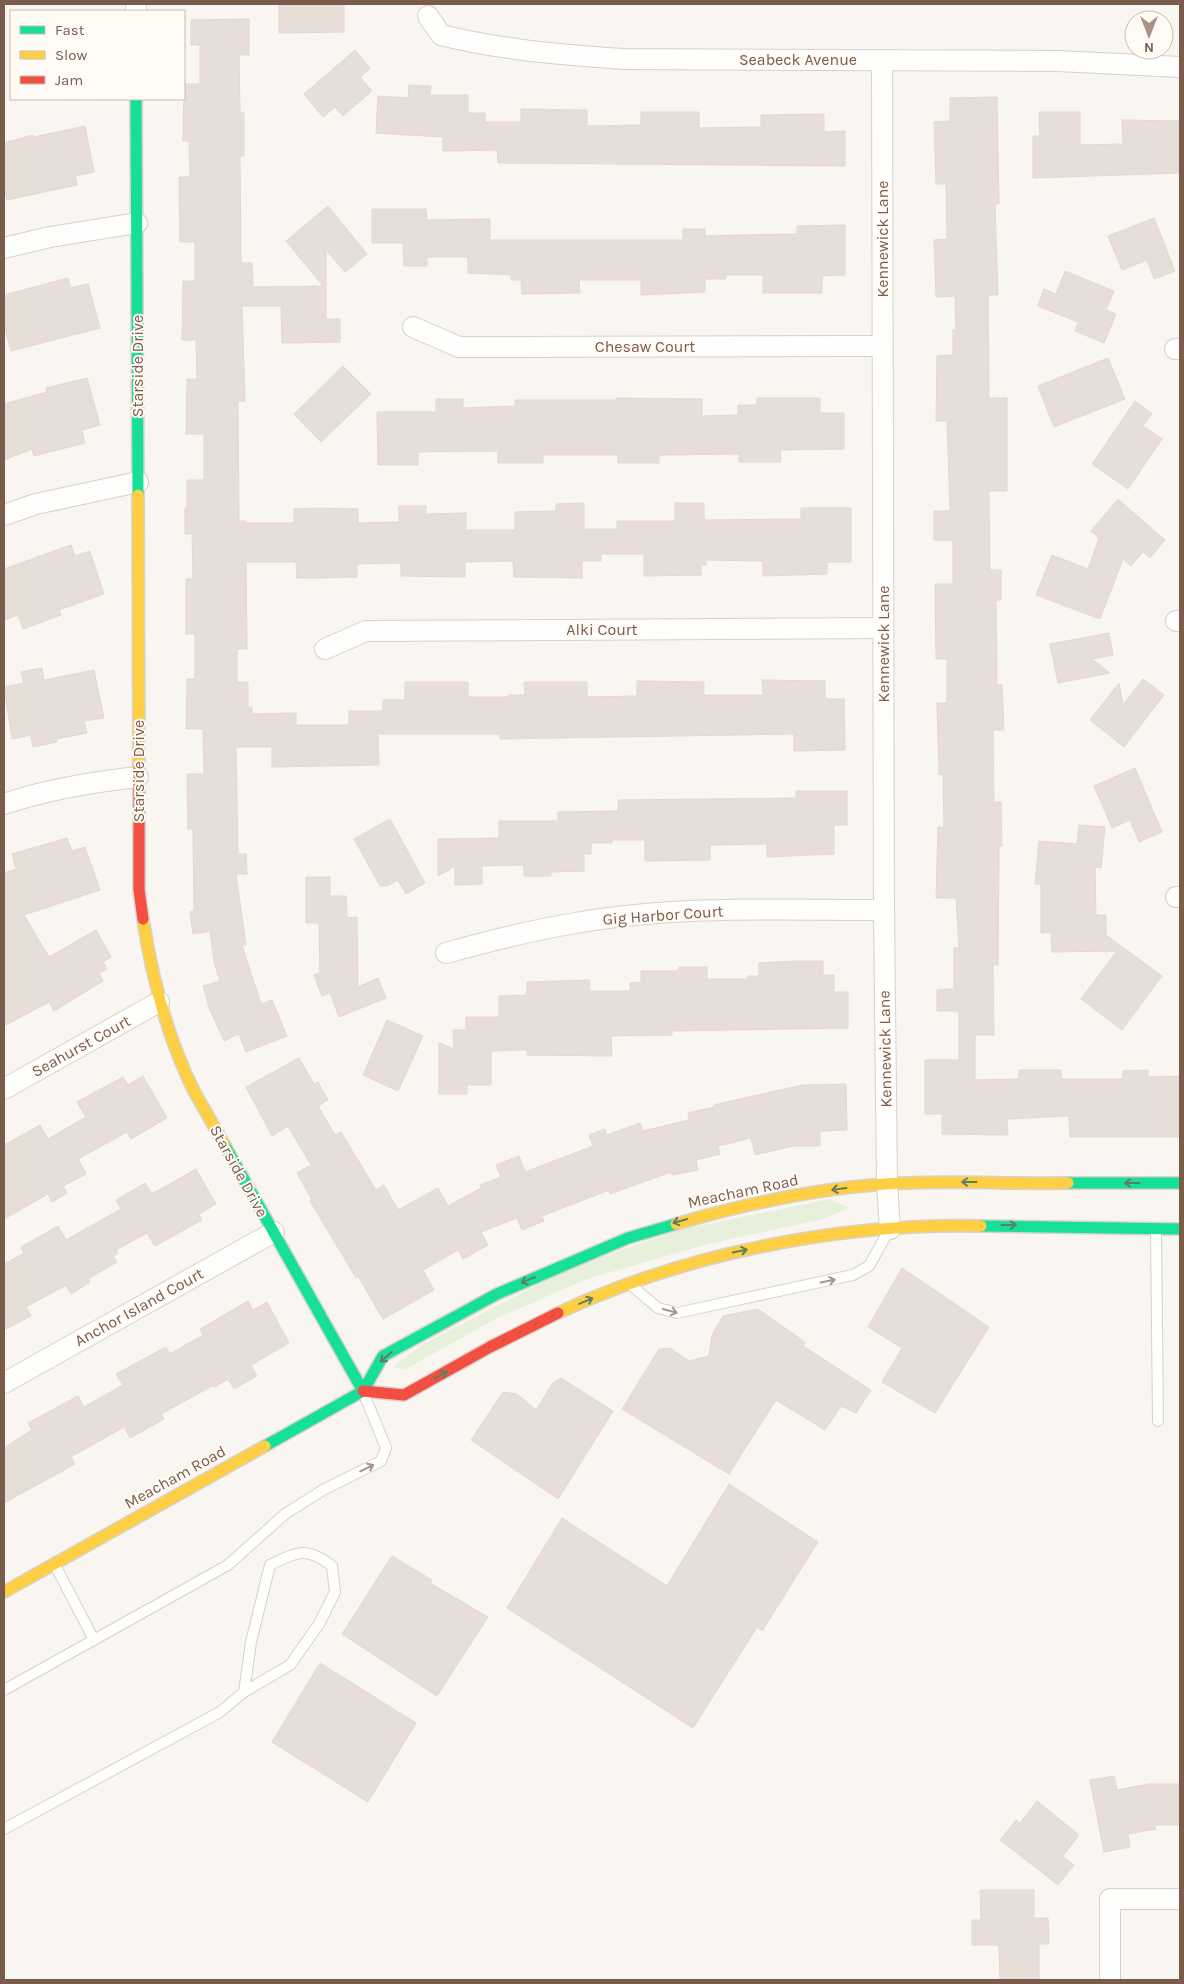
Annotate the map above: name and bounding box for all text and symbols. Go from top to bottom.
legend [10,10,185,100]
north arrow [1124,10,1174,60]
text: Fast [55,21,85,39]
text: N [1144,39,1154,56]
text: Slow [55,46,87,64]
street label: Seabeck Avenue [739,50,857,69]
text: Jam [55,71,83,89]
street label: Kennewick Lane [873,180,892,298]
street label: Starside Drive [128,315,147,417]
street label: Chesaw Court [595,337,695,356]
street label: Kennewick Lane [874,585,893,703]
street label: Alki Court [566,620,638,639]
street label: Starside Drive [129,720,148,822]
street label: Gig Harbor Court [602,901,724,929]
street label: Kennewick Lane [874,990,896,1108]
street label: Seahurst Court [28,1011,134,1081]
street label: Starside Drive [206,1122,272,1220]
street label: Meacham Road [686,1170,800,1212]
one-way arrow [961,1177,978,1187]
one-way arrow [1124,1178,1140,1188]
one-way arrow [831,1184,847,1194]
one-way arrow [672,1217,688,1227]
one-way arrow [1000,1220,1016,1230]
one-way arrow [732,1246,748,1256]
street label: Anchor Island Court [71,1264,207,1350]
one-way arrow [820,1275,836,1285]
one-way arrow [521,1276,536,1286]
one-way arrow [577,1296,593,1305]
one-way arrow [661,1306,677,1316]
one-way arrow [380,1350,393,1362]
one-way arrow [433,1369,447,1379]
street label: Meacham Road [121,1441,229,1513]
one-way arrow [359,1463,374,1473]

